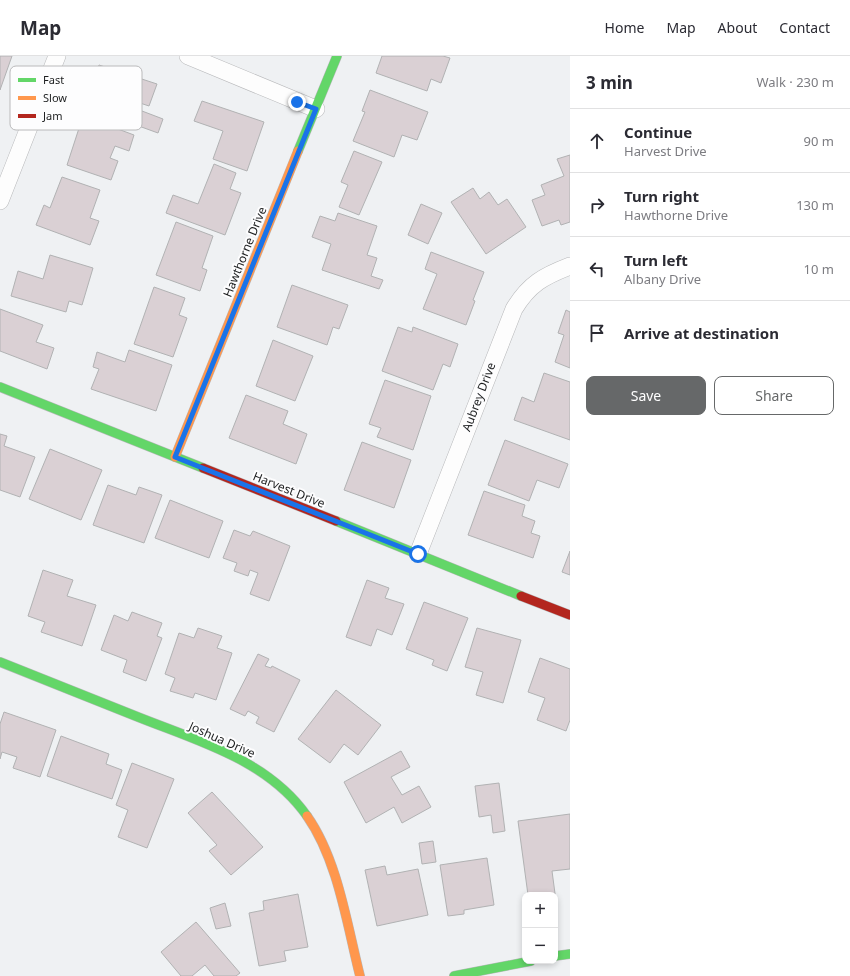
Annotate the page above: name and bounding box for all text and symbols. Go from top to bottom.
text: Map [20,15,61,41]
text: Home [605,18,644,37]
text: Map [666,18,696,37]
text: About [718,18,757,37]
text: Contact [779,18,830,37]
legend [10,66,142,130]
text: 3 min [586,71,633,94]
text: Fast [43,72,64,87]
text: Walk · 230 m [756,73,834,91]
text: Slow [43,90,67,105]
route end [288,93,306,111]
text: Jam [42,108,62,123]
text: Continue [624,122,692,142]
icon: ahead [586,130,608,152]
text: 90 m [804,132,834,150]
text: Harvest Drive [624,142,707,160]
text: Turn right [624,186,699,206]
icon: right [586,194,608,216]
text: 130 m [796,196,834,214]
street label: Hawthorne Drive [219,204,270,300]
text: Hawthorne Drive [624,206,728,224]
text: Turn left [624,250,688,270]
icon: left [586,258,608,280]
text: 10 m [804,260,834,278]
text: Albany Drive [624,270,701,288]
icon: arrive [586,322,608,344]
text: Arrive at destination [624,323,779,343]
street label: Aubrey Drive [458,360,500,434]
button: Save [586,376,706,415]
button: Share [714,376,834,415]
street label: Harvest Drive [251,467,328,512]
route start [409,545,427,563]
street label: Joshua Drive [186,717,258,762]
map controls [522,892,558,964]
button: + [522,892,558,928]
button: − [522,928,558,964]

